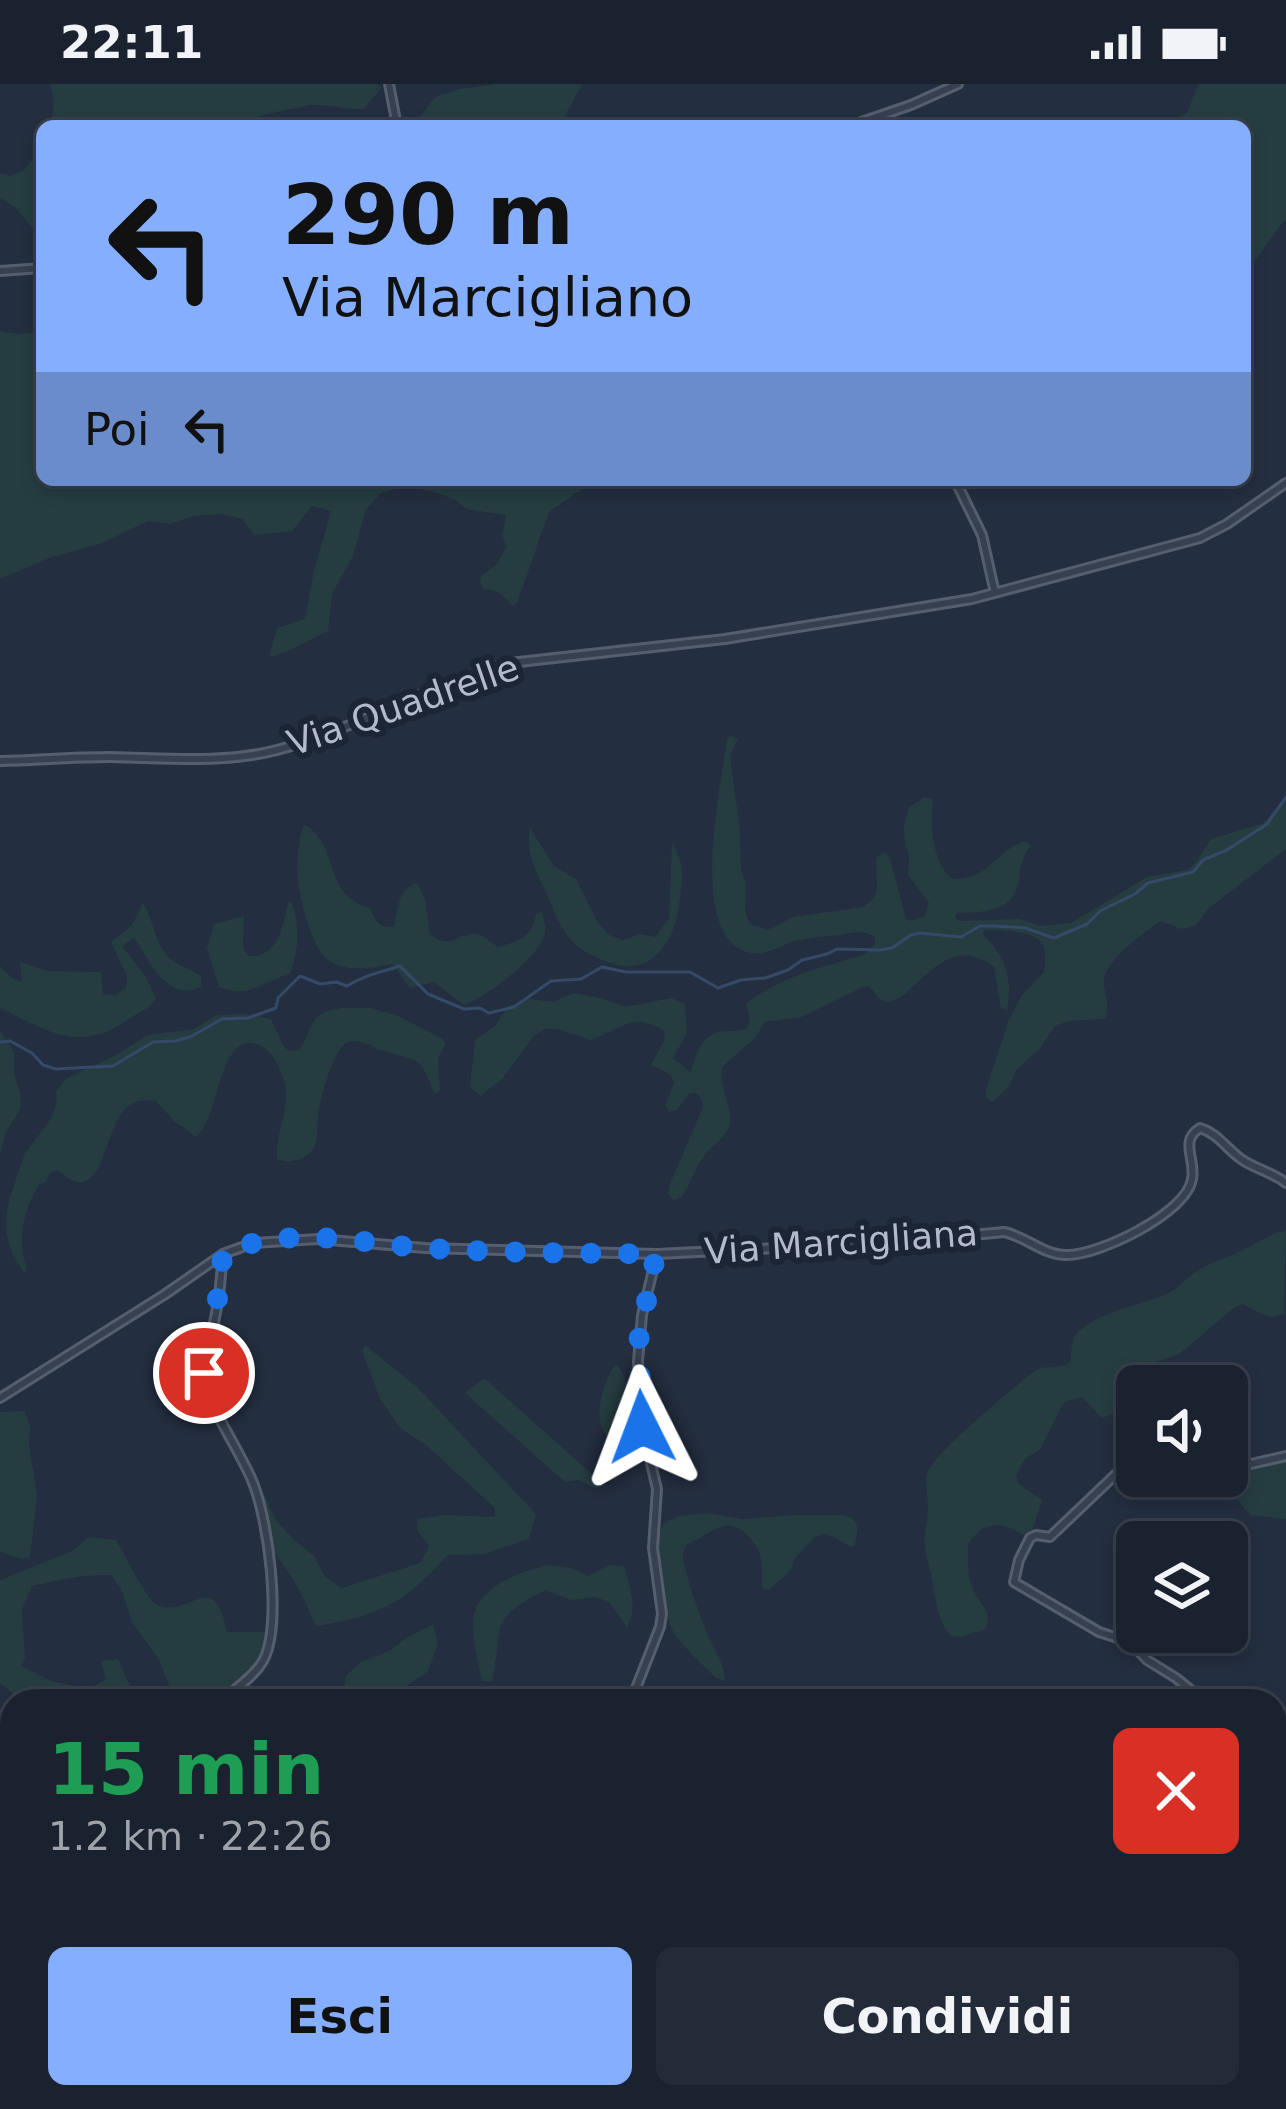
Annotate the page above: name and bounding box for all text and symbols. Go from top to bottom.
text: 22:11 [60,16,203,69]
text: 290 m [282,166,574,264]
icon: left [84,168,240,324]
text: Via Marcigliano [282,266,693,329]
icon: left [174,396,240,462]
text: Poi [84,403,150,456]
street label: Via Quadrelle [282,646,524,764]
street label: Via Marcigliana [703,1212,979,1272]
pin [153,1322,255,1424]
icon: arrive [171,1340,237,1406]
position arrow [579,1364,705,1490]
map controls [1116,1365,1248,1653]
button: sound [1116,1365,1248,1497]
button: layers [1116,1521,1248,1653]
text: 15 min [48,1727,324,1811]
button: close [1113,1728,1239,1854]
text: 1.2 km · 22:26 [48,1814,333,1859]
button: Esci [48,1947,632,2085]
button: Condividi [656,1947,1239,2085]

